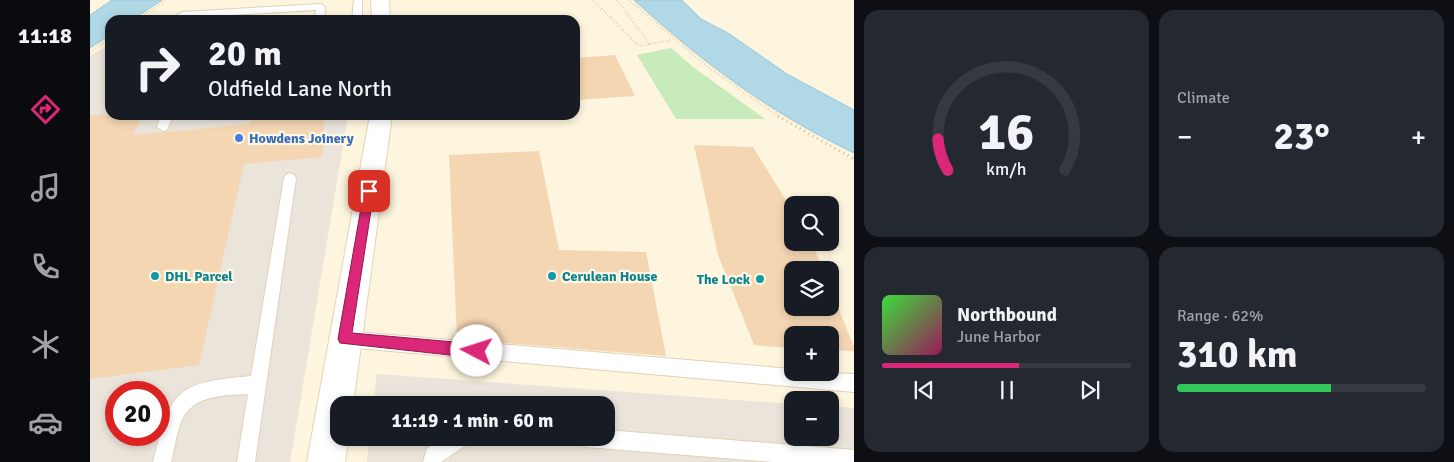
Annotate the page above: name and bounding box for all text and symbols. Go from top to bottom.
text: 11:18 [18,22,72,49]
text: 20 m [208,32,282,75]
icon: right [125,35,190,100]
text: Oldfield Lane North [208,75,392,102]
text: Climate [1177,88,1230,108]
icon: directions [28,92,63,127]
text: 16 [978,100,1035,164]
text: 23° [1273,113,1330,160]
text: − [1177,120,1192,154]
text: + [1411,120,1426,154]
place label: Howdens Joinery [249,130,354,147]
marker: Howdens Joinery [233,132,245,144]
text: km/h [986,158,1027,180]
icon: music [28,170,63,205]
pin [348,170,390,212]
icon: arrive [355,177,383,205]
map controls [784,196,839,446]
button: search [784,196,839,251]
icon: phone [28,249,63,284]
button: layers [784,261,839,316]
place label: DHL Parcel [165,268,233,285]
place label: Cerulean House [562,268,658,285]
marker: DHL Parcel [149,270,161,282]
marker: Cerulean House [546,270,558,282]
place label: The Lock [697,271,751,288]
marker: The Lock [754,273,766,285]
text: Northbound [957,303,1057,327]
text: Range · 62% [1177,306,1263,326]
position arrow [450,324,502,376]
button: + [784,326,839,381]
icon: climate [28,327,63,362]
text: June Harbor [957,327,1041,347]
text: 310 km [1177,331,1298,378]
icon: previous [910,376,938,404]
icon: pause [993,376,1021,404]
icon: next [1076,376,1104,404]
speed limit sign: 20 [105,381,170,446]
button: − [784,391,839,446]
icon: car [28,405,63,440]
text: 11:19 · 1 min · 60 m [392,409,553,433]

